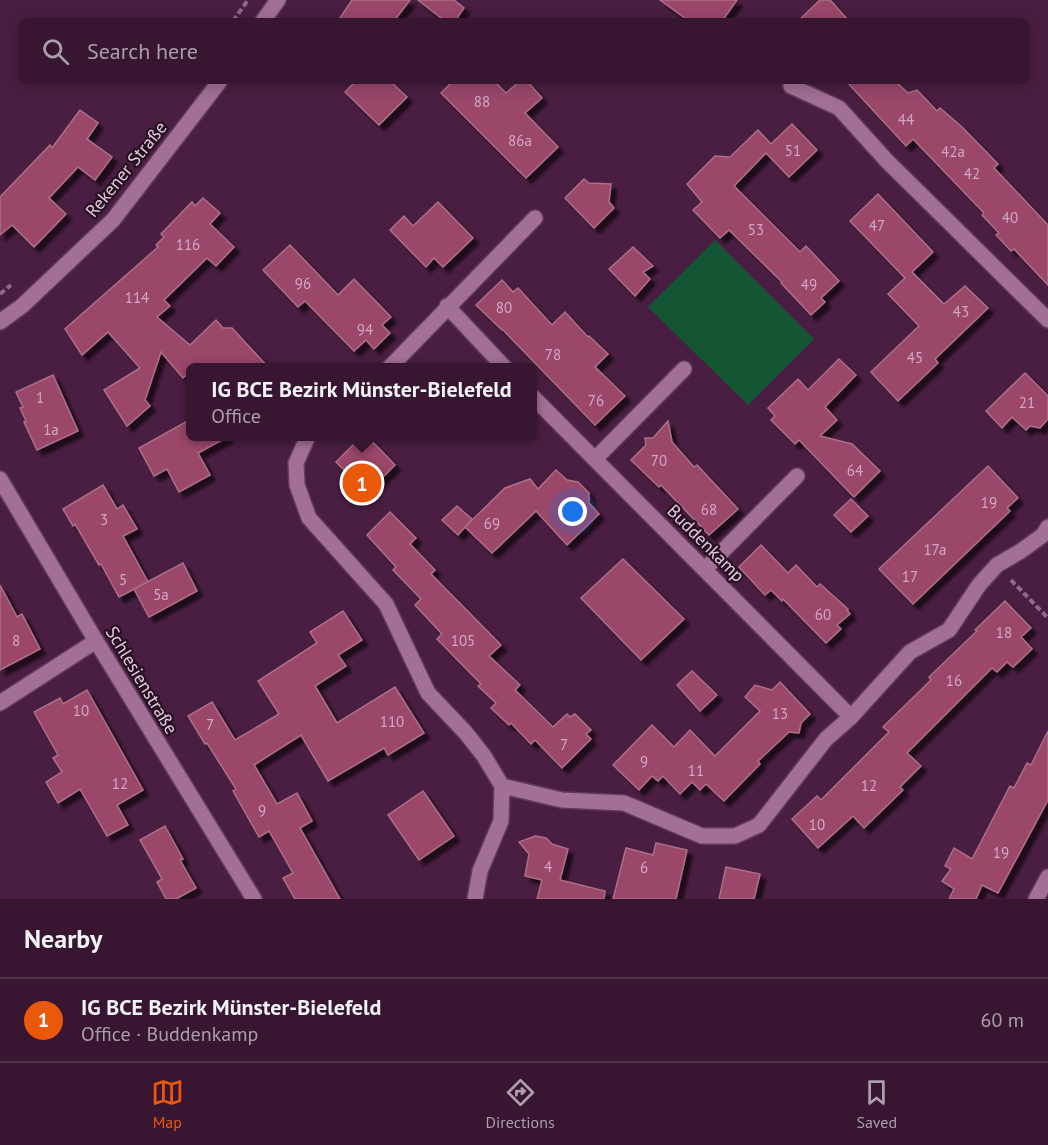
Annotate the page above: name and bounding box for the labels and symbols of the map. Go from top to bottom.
house number: 88 [474,92,490,111]
house number: 44 [898,110,914,129]
street label: Rekener Straße [80,116,172,222]
house number: 86a [508,131,532,150]
house number: 51 [785,141,801,160]
house number: 42a [941,142,965,161]
house number: 42 [964,164,980,183]
house number: 40 [1002,208,1018,227]
house number: 47 [869,216,885,235]
house number: 53 [748,220,764,239]
house number: 116 [176,235,200,254]
house number: 96 [295,274,311,293]
house number: 49 [801,275,817,294]
house number: 114 [125,288,149,307]
house number: 80 [496,298,512,317]
house number: 43 [953,302,969,321]
house number: 94 [357,320,373,339]
house number: 78 [545,345,561,364]
house number: 45 [907,348,923,367]
house number: 1 [36,388,44,407]
house number: 76 [588,391,604,410]
house number: 21 [1019,393,1035,412]
house number: 1a [43,420,59,439]
house number: 70 [651,451,667,470]
pin: 1 [342,460,382,506]
house number: 64 [847,461,863,480]
house number: 19 [981,493,997,512]
your location [558,497,587,526]
street label: Buddenkamp [662,499,750,587]
house number: 68 [701,500,717,519]
house number: 3 [100,510,108,529]
house number: 69 [484,514,500,533]
house number: 17a [923,540,947,559]
house number: 17 [902,567,918,586]
house number: 5 [119,570,127,589]
house number: 5a [153,585,169,604]
house number: 60 [815,605,831,624]
street label: Schlesienstraße [101,622,183,738]
house number: 18 [996,623,1012,642]
house number: 8 [12,631,20,650]
house number: 105 [451,631,475,650]
house number: 16 [946,671,962,690]
house number: 10 [73,701,89,720]
house number: 13 [772,704,788,723]
house number: 110 [380,712,404,731]
house number: 7 [206,715,214,734]
house number: 7 [560,735,568,754]
house number: 9 [640,752,648,771]
house number: 11 [688,761,704,780]
house number: 12 [112,774,128,793]
house number: 12 [861,776,877,795]
house number: 9 [258,801,266,820]
house number: 10 [809,815,825,834]
house number: 19 [993,843,1009,862]
house number: 4 [544,857,552,876]
house number: 6 [640,858,648,877]

